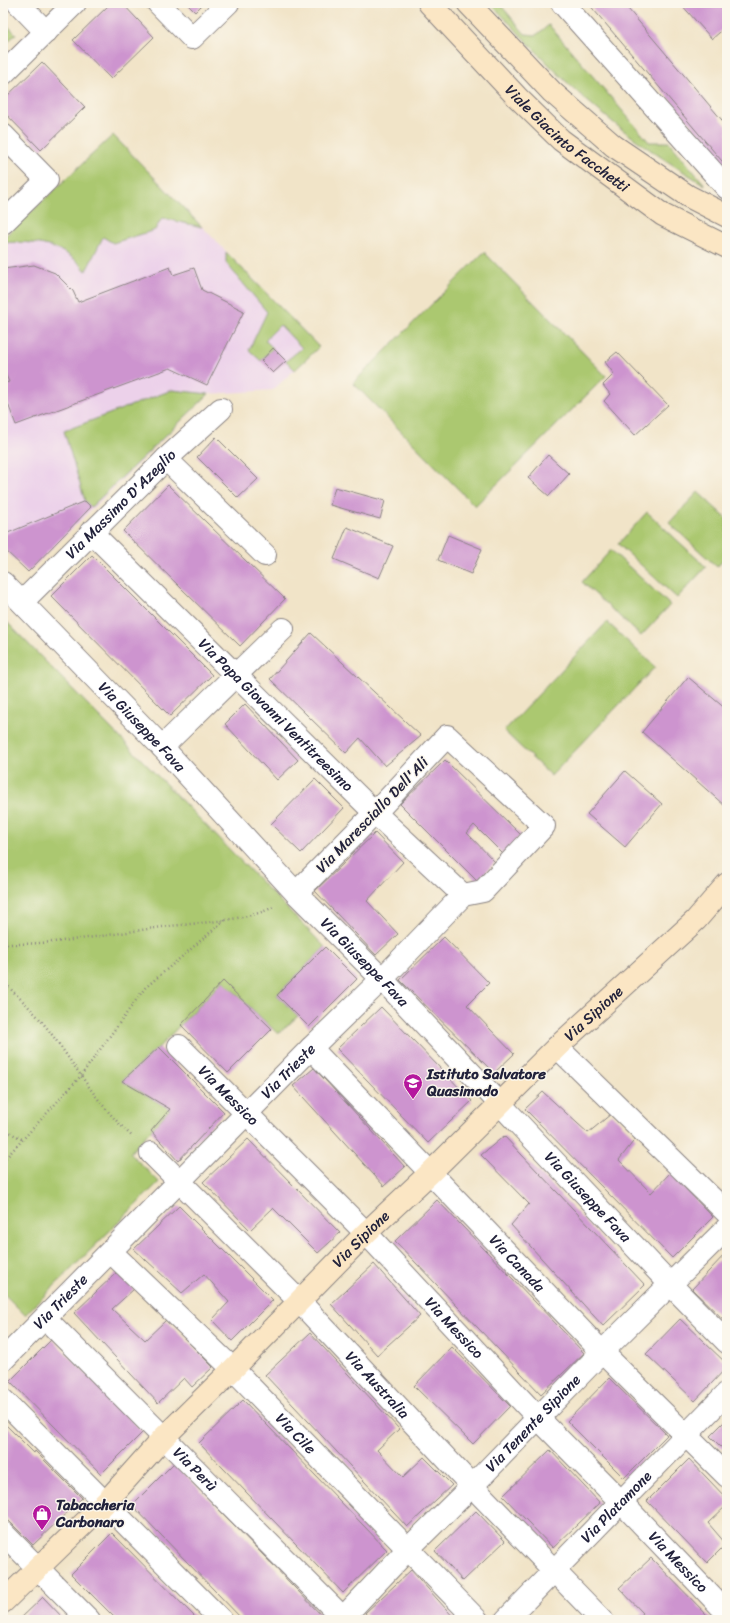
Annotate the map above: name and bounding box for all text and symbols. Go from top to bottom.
street label: Viale Giacinto Facchetti [498,78,636,200]
street label: Via Massimo D'Azeglio [59,442,183,566]
street label: Via Papa Giovanni Ventitreesimo [192,632,360,798]
street label: Via Giuseppe Fava [92,675,193,779]
street label: Via Maresciallo Dell'Ali [309,750,435,879]
street label: Via Giuseppe Fava [314,911,416,1014]
street label: Via Sipione [558,979,629,1048]
street label: Via Trieste [254,1037,322,1105]
street label: Via Messico [192,1059,265,1132]
place label: Istituto Salvatore Quasimodo [426,1061,546,1104]
school or university icon: Istituto Salvatore Quasimodo [402,1072,424,1100]
street label: Via Giuseppe Fava [538,1145,638,1249]
street label: Via Sipione [326,1204,396,1274]
street label: Via Canada [483,1228,552,1299]
street label: Via Trieste [27,1267,95,1336]
street label: Via Messico [418,1291,490,1365]
street label: Via Australia [339,1345,416,1425]
street label: Via Tenente Sipione [479,1368,587,1478]
street label: Via Cile [269,1407,323,1461]
street label: Via Perù [167,1441,224,1498]
street label: Via Platamone [574,1464,658,1549]
place label: Tabaccheria Carbonaro [55,1492,135,1535]
shop icon: Tabaccheria Carbonaro [31,1503,53,1531]
street label: Via Messico [642,1525,715,1599]

